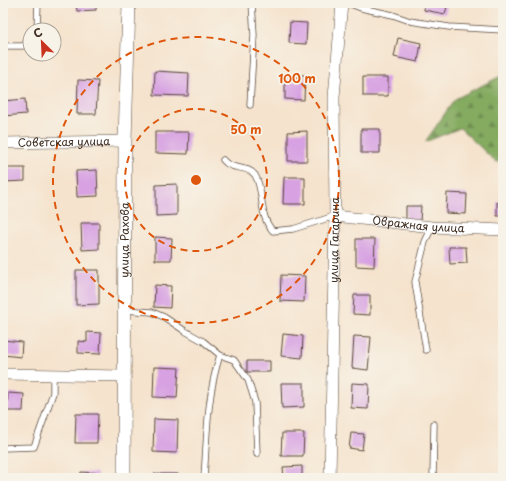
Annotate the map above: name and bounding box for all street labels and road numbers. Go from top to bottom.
street label: Советская улица [18,132,110,151]
street label: улица Гагарина [325,197,343,283]
street label: улица Рахова [116,202,133,278]
street label: Овражная улица [372,211,465,236]

